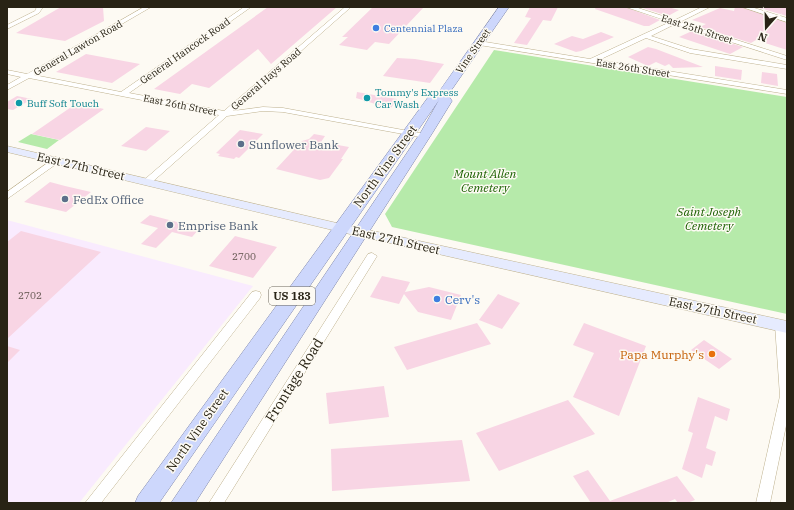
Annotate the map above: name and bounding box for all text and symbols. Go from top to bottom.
north arrow [746,8,786,48]
street label: East 25th Street [659,11,735,47]
street label: General Hancock Road [137,15,233,87]
street label: General Lawton Road [31,17,125,79]
place label: Centennial Plaza [384,22,464,35]
marker: Centennial Plaza [371,23,381,33]
street label: Vine Street [453,26,493,76]
text: N [756,29,769,45]
street label: General Hays Road [228,45,304,113]
street label: East 26th Street [595,56,671,80]
place label: Tommy's Express Car Wash [375,86,459,111]
street label: East 26th Street [142,91,218,119]
marker: Tommy's Express Car Wash [362,93,372,103]
place label: Buff Soft Touch [27,97,99,110]
marker: Buff Soft Touch [14,98,24,108]
street label: North Vine Street [350,122,420,210]
place label: Sunflower Bank [249,137,338,152]
marker: Sunflower Bank [236,139,246,149]
street label: East 27th Street [36,149,126,183]
park label: Mount Allen Cemetery [453,166,516,195]
place label: FedEx Office [73,192,144,207]
marker: FedEx Office [60,194,70,204]
park label: Saint Joseph Cemetery [676,204,742,233]
place label: Emprise Bank [178,218,258,233]
marker: Emprise Bank [165,220,175,230]
street label: East 27th Street [351,223,441,257]
house number: 2700 [232,250,256,263]
road number: US 183 [269,287,315,305]
house number: 2702 [18,289,42,302]
place label: Cerv's [445,292,480,307]
street label: East 27th Street [668,293,758,327]
marker: Cerv's [432,294,442,304]
street label: Frontage Road [261,334,327,425]
place label: Papa Murphy's [620,347,704,362]
marker: Papa Murphy's [707,349,717,359]
street label: North Vine Street [163,386,231,474]

